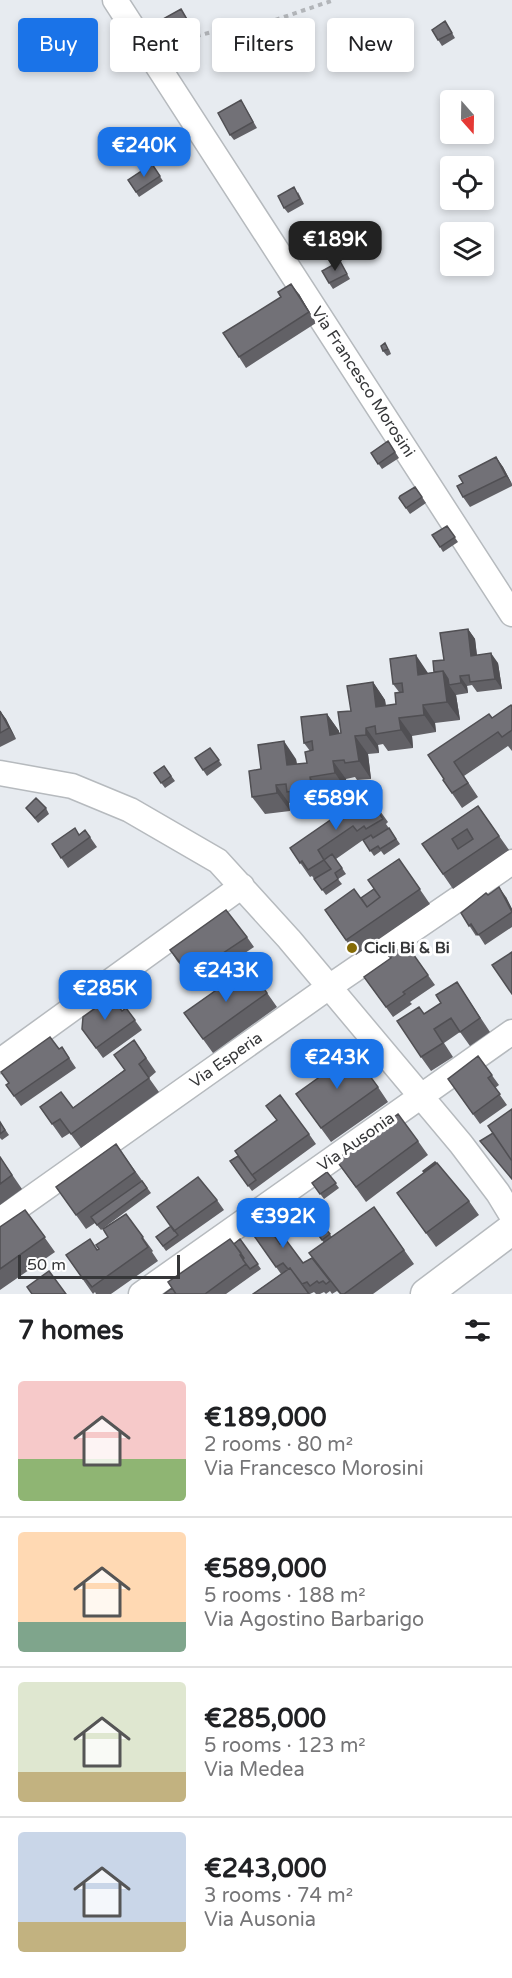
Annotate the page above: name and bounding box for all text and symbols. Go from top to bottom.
chip: Buy [18,18,98,72]
chip: Rent [110,18,200,72]
chip: Filters [212,18,315,72]
chip: New [327,18,414,72]
north arrow [440,90,494,144]
map controls [440,90,494,276]
pin: €240K [102,127,186,178]
text: €240K [112,134,176,158]
button: locate [440,156,494,210]
pin: €189K [293,221,377,272]
button: layers [440,222,494,276]
text: €189K [303,228,367,252]
street label: Via Francesco Morosini [307,303,419,461]
pin: €589K [294,780,378,831]
text: €589K [304,787,368,811]
place label: Cicli Bi & Bi [364,938,450,958]
marker: Cicli Bi & Bi [345,941,359,955]
pin: €243K [184,952,268,1003]
text: €243K [194,959,258,983]
pin: €285K [63,970,147,1021]
text: €285K [73,977,137,1001]
street label: Via Esperia [186,1028,266,1092]
pin: €243K [295,1039,379,1090]
text: €243K [305,1046,369,1070]
street label: Via Ausonia [314,1108,398,1176]
pin: €392K [241,1198,325,1249]
text: €392K [251,1205,315,1229]
scale bar [18,1252,180,1280]
text: 50 m [27,1255,66,1275]
icon: filters [461,1314,494,1347]
text: 7 homes [18,1315,124,1346]
text: €189,000 [204,1402,326,1433]
icon: home [66,1405,138,1477]
text: 2 rooms · 80 m² [204,1433,353,1457]
text: Via Francesco Morosini [204,1457,424,1481]
text: €589,000 [204,1553,326,1584]
icon: home [66,1556,138,1628]
text: 5 rooms · 188 m² [204,1584,366,1608]
text: Via Agostino Barbarigo [204,1608,424,1632]
text: €285,000 [204,1703,326,1734]
icon: home [66,1706,138,1778]
text: 5 rooms · 123 m² [204,1734,366,1758]
text: Via Medea [204,1758,305,1782]
text: €243,000 [204,1853,326,1884]
icon: home [66,1856,138,1928]
text: 3 rooms · 74 m² [204,1884,353,1908]
text: Via Ausonia [204,1908,316,1932]

